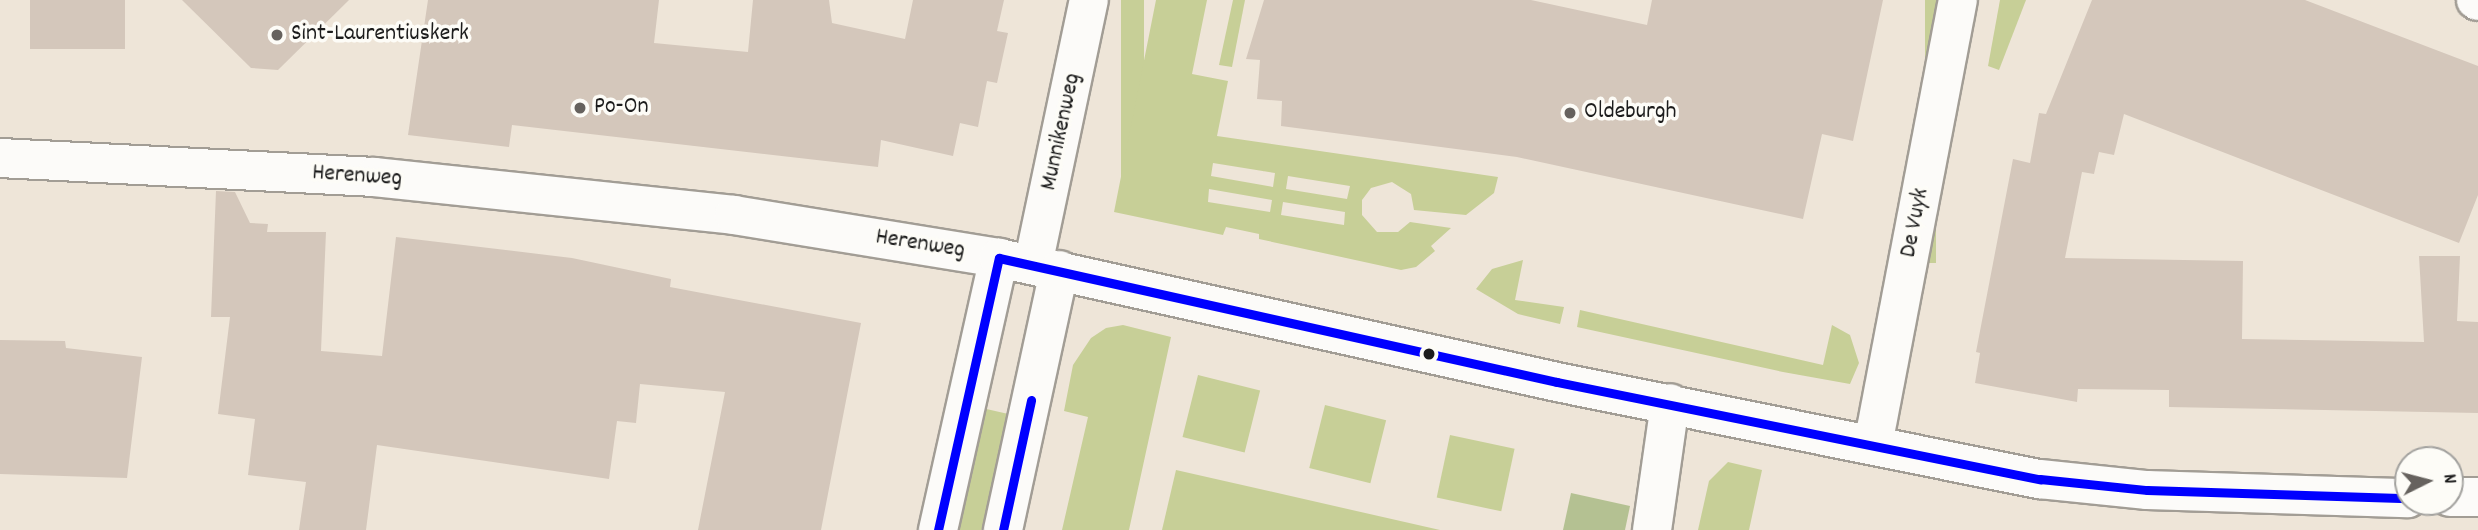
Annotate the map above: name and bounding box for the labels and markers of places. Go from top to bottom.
place label: Sint-Laurentiuskerk [291,21,469,49]
marker: Sint-Laurentiuskerk [269,27,285,43]
place label: Po-On [594,94,649,122]
place label: Oldeburgh [1584,99,1676,127]
marker: Po-On [572,100,588,116]
marker: Oldeburgh [1562,105,1578,121]
unlabelled marker [1422,347,1436,361]

